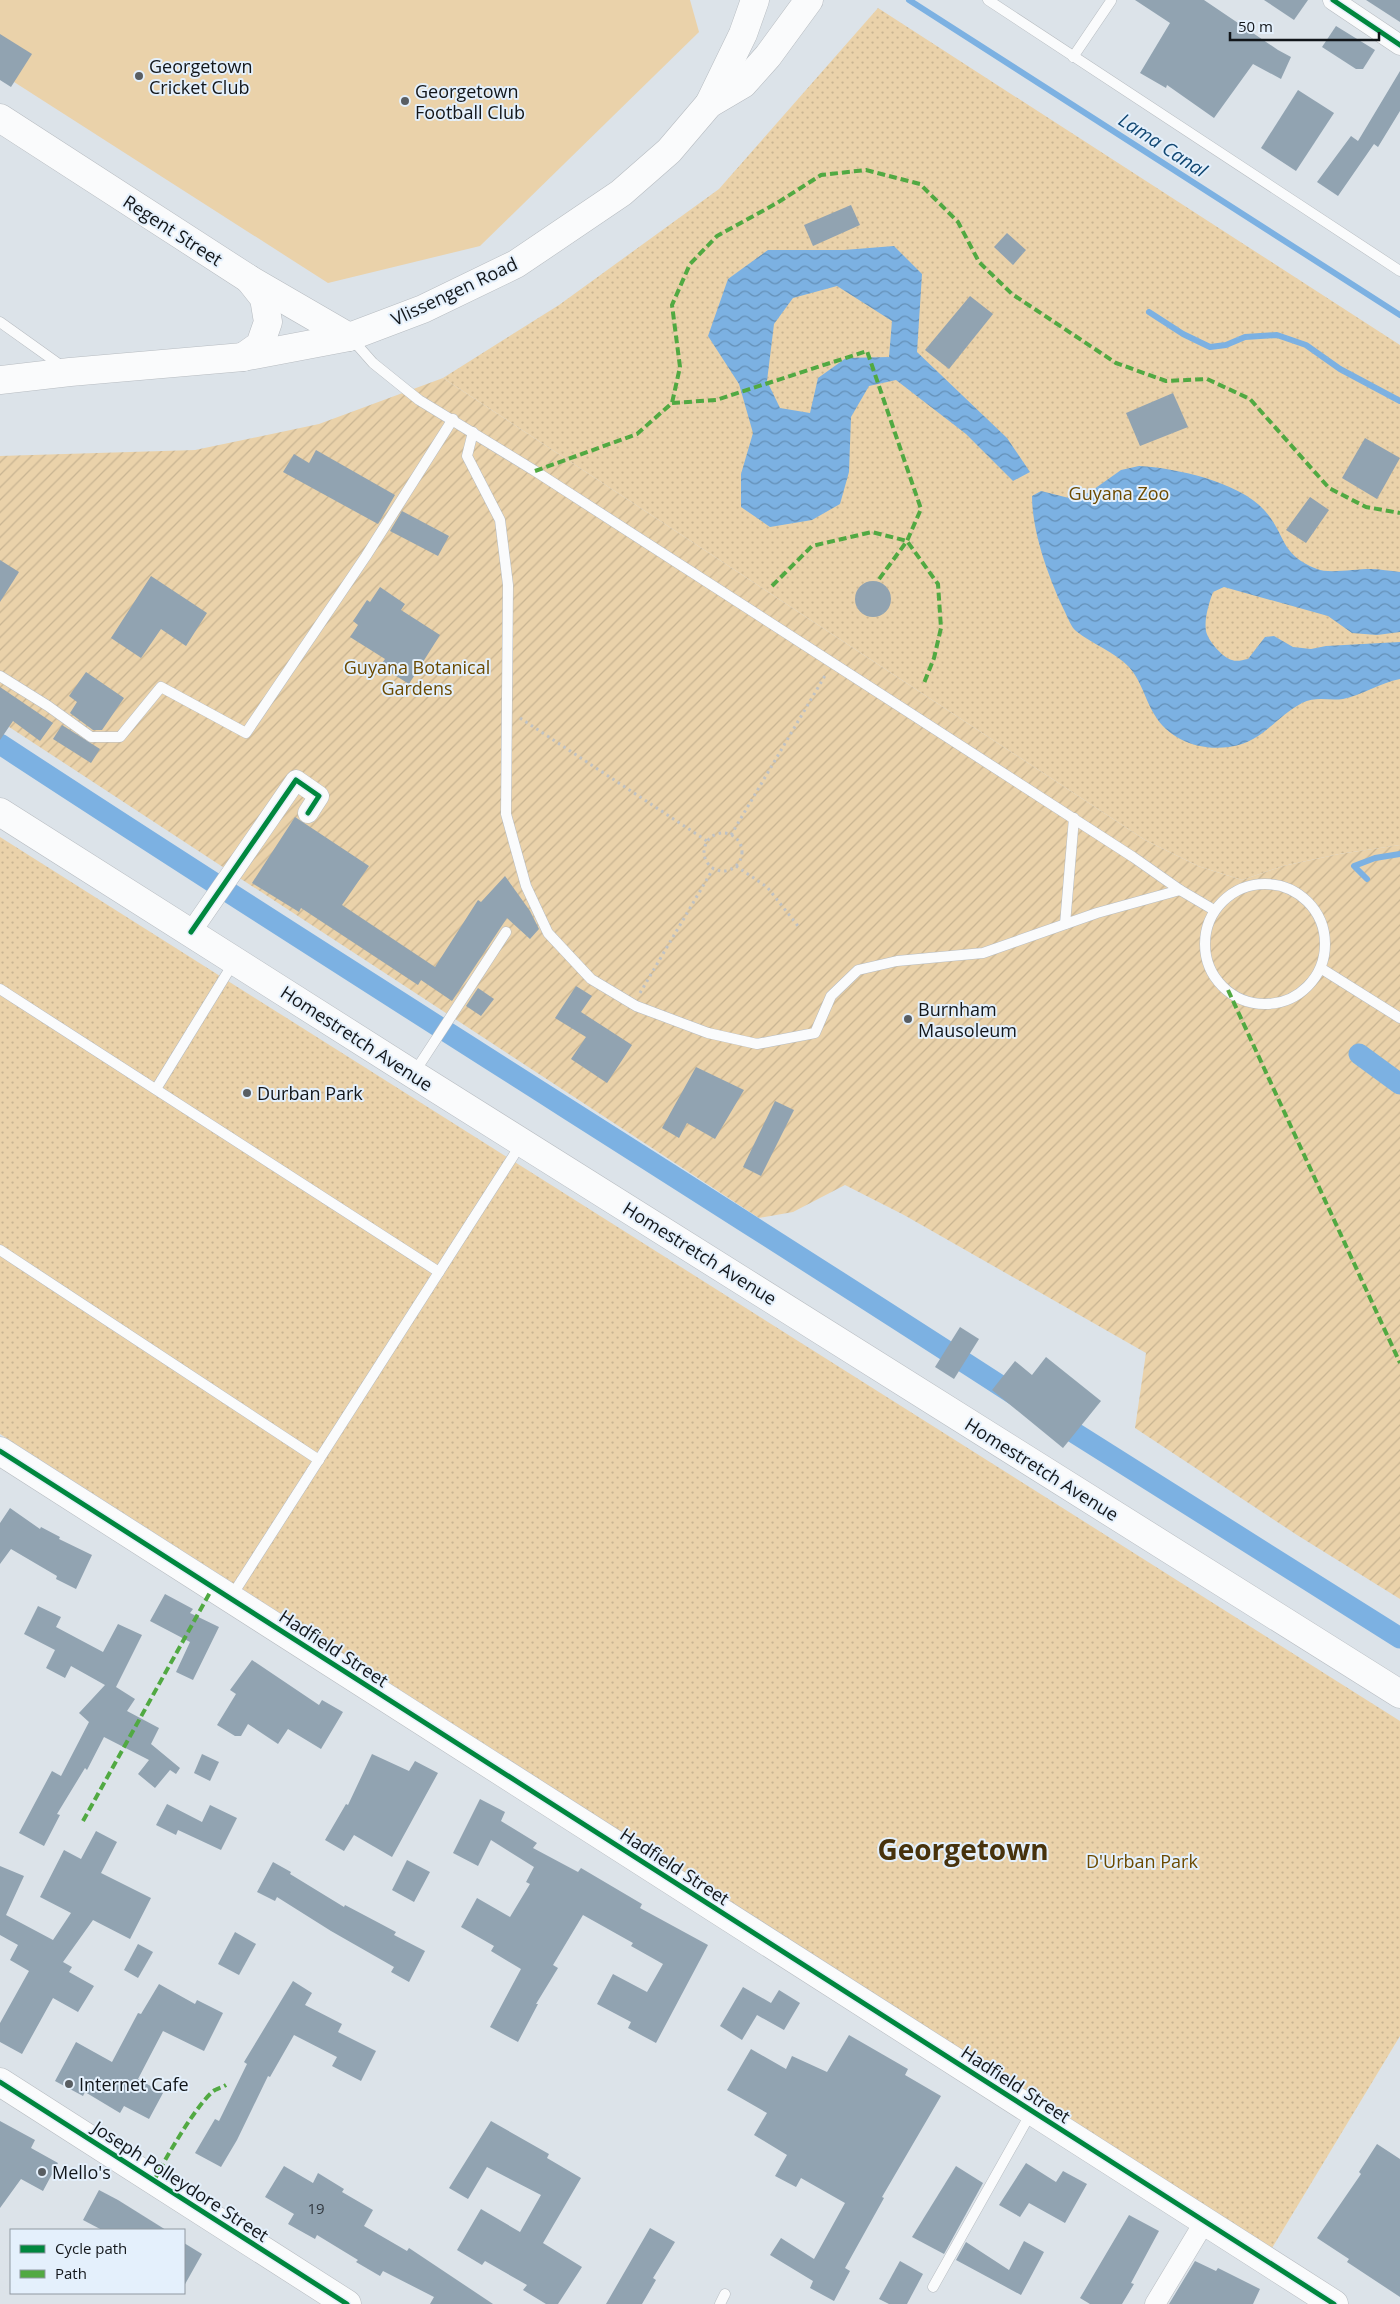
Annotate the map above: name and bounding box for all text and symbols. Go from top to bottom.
scale bar [1230,10,1379,42]
text: 50 m [1238,16,1273,36]
place label: Georgetown Cricket Club [149,54,253,99]
marker: Georgetown Cricket Club [133,70,145,82]
place label: Georgetown Football Club [415,79,525,124]
marker: Georgetown Football Club [399,95,411,107]
water label: Lama Canal [1114,107,1213,184]
street label: Regent Street [119,189,227,271]
street label: Vlissengen Road [387,251,521,331]
park label: Guyana Zoo [1069,481,1169,505]
park label: Guyana Botanical Gardens [344,655,490,700]
street label: Homestretch Avenue [276,980,438,1096]
place label: Burnham Mausoleum [918,997,1017,1042]
marker: Burnham Mausoleum [902,1013,914,1025]
place label: Durban Park [257,1081,363,1105]
marker: Durban Park [241,1087,253,1099]
street label: Homestretch Avenue [619,1196,781,1310]
street label: Homestretch Avenue [961,1412,1123,1526]
street label: Hadfield Street [275,1604,393,1692]
street label: Hadfield Street [616,1822,734,1910]
district label: Georgetown [877,1830,1049,1868]
park label: D'Urban Park [1086,1849,1198,1873]
street label: Hadfield Street [957,2040,1075,2128]
place label: Internet Cafe [79,2072,189,2096]
marker: Internet Cafe [63,2078,75,2090]
street label: Joseph Polleydore Street [87,2114,274,2247]
place label: Mello's [52,2160,111,2184]
marker: Mello's [36,2166,48,2178]
house number: 19 [307,2198,325,2218]
legend [10,2229,185,2294]
text: Cycle path [55,2238,127,2258]
text: Path [55,2263,87,2283]

